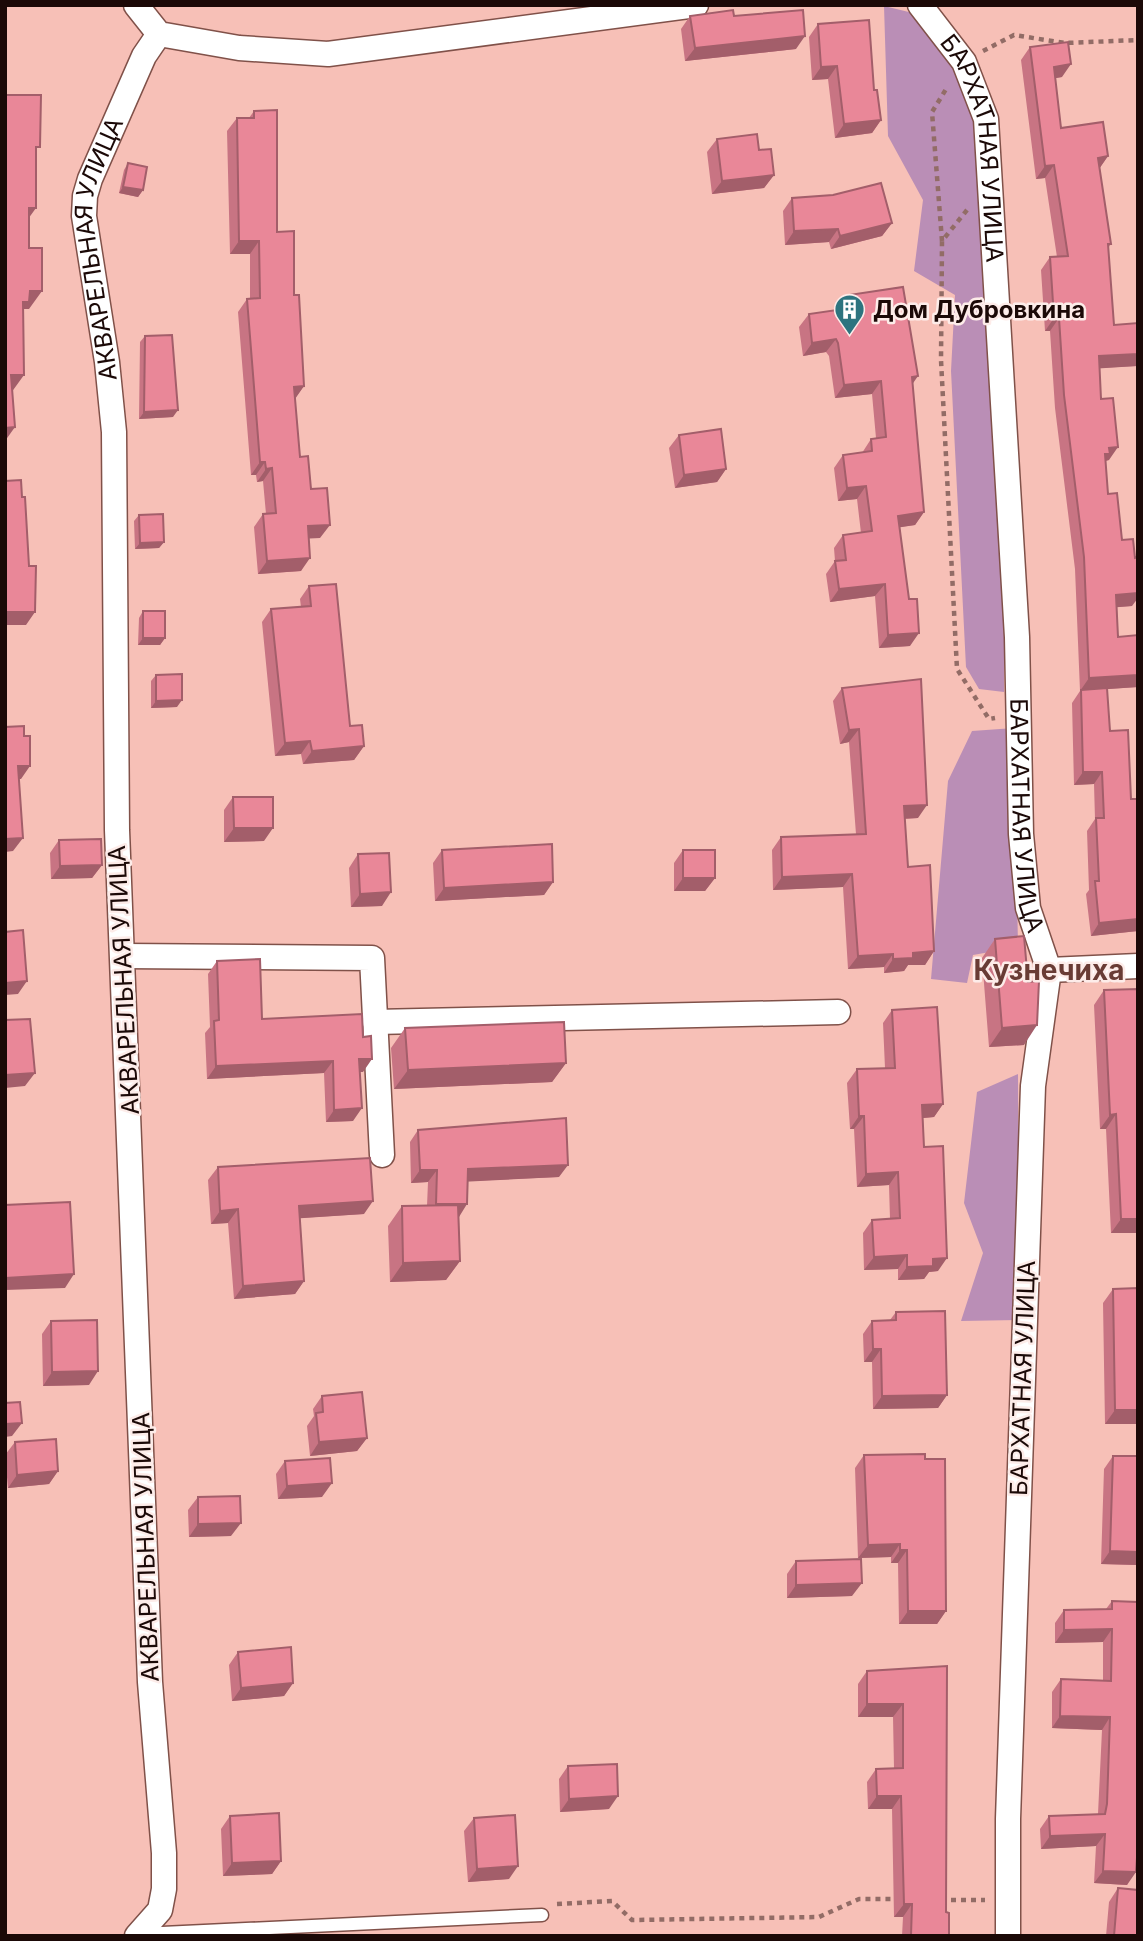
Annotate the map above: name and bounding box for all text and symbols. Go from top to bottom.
street label: БАРХАТНАЯ УЛИЦА [934,29,1010,263]
street label: АКВАРЕЛЬНАЯ УЛИЦА [69,113,129,382]
building icon: Дом Дубровкина [833,293,867,337]
place label: Дом Дубровкина [873,295,1085,324]
street label: БАРХАТНАЯ УЛИЦА [1004,698,1050,936]
street label: АКВАРЕЛЬНАЯ УЛИЦА [102,845,145,1116]
district label: Кузнечиха [973,953,1125,987]
street label: БАРХАТНАЯ УЛИЦА [1004,1260,1041,1496]
street label: АКВАРЕЛЬНАЯ УЛИЦА [126,1412,165,1682]

